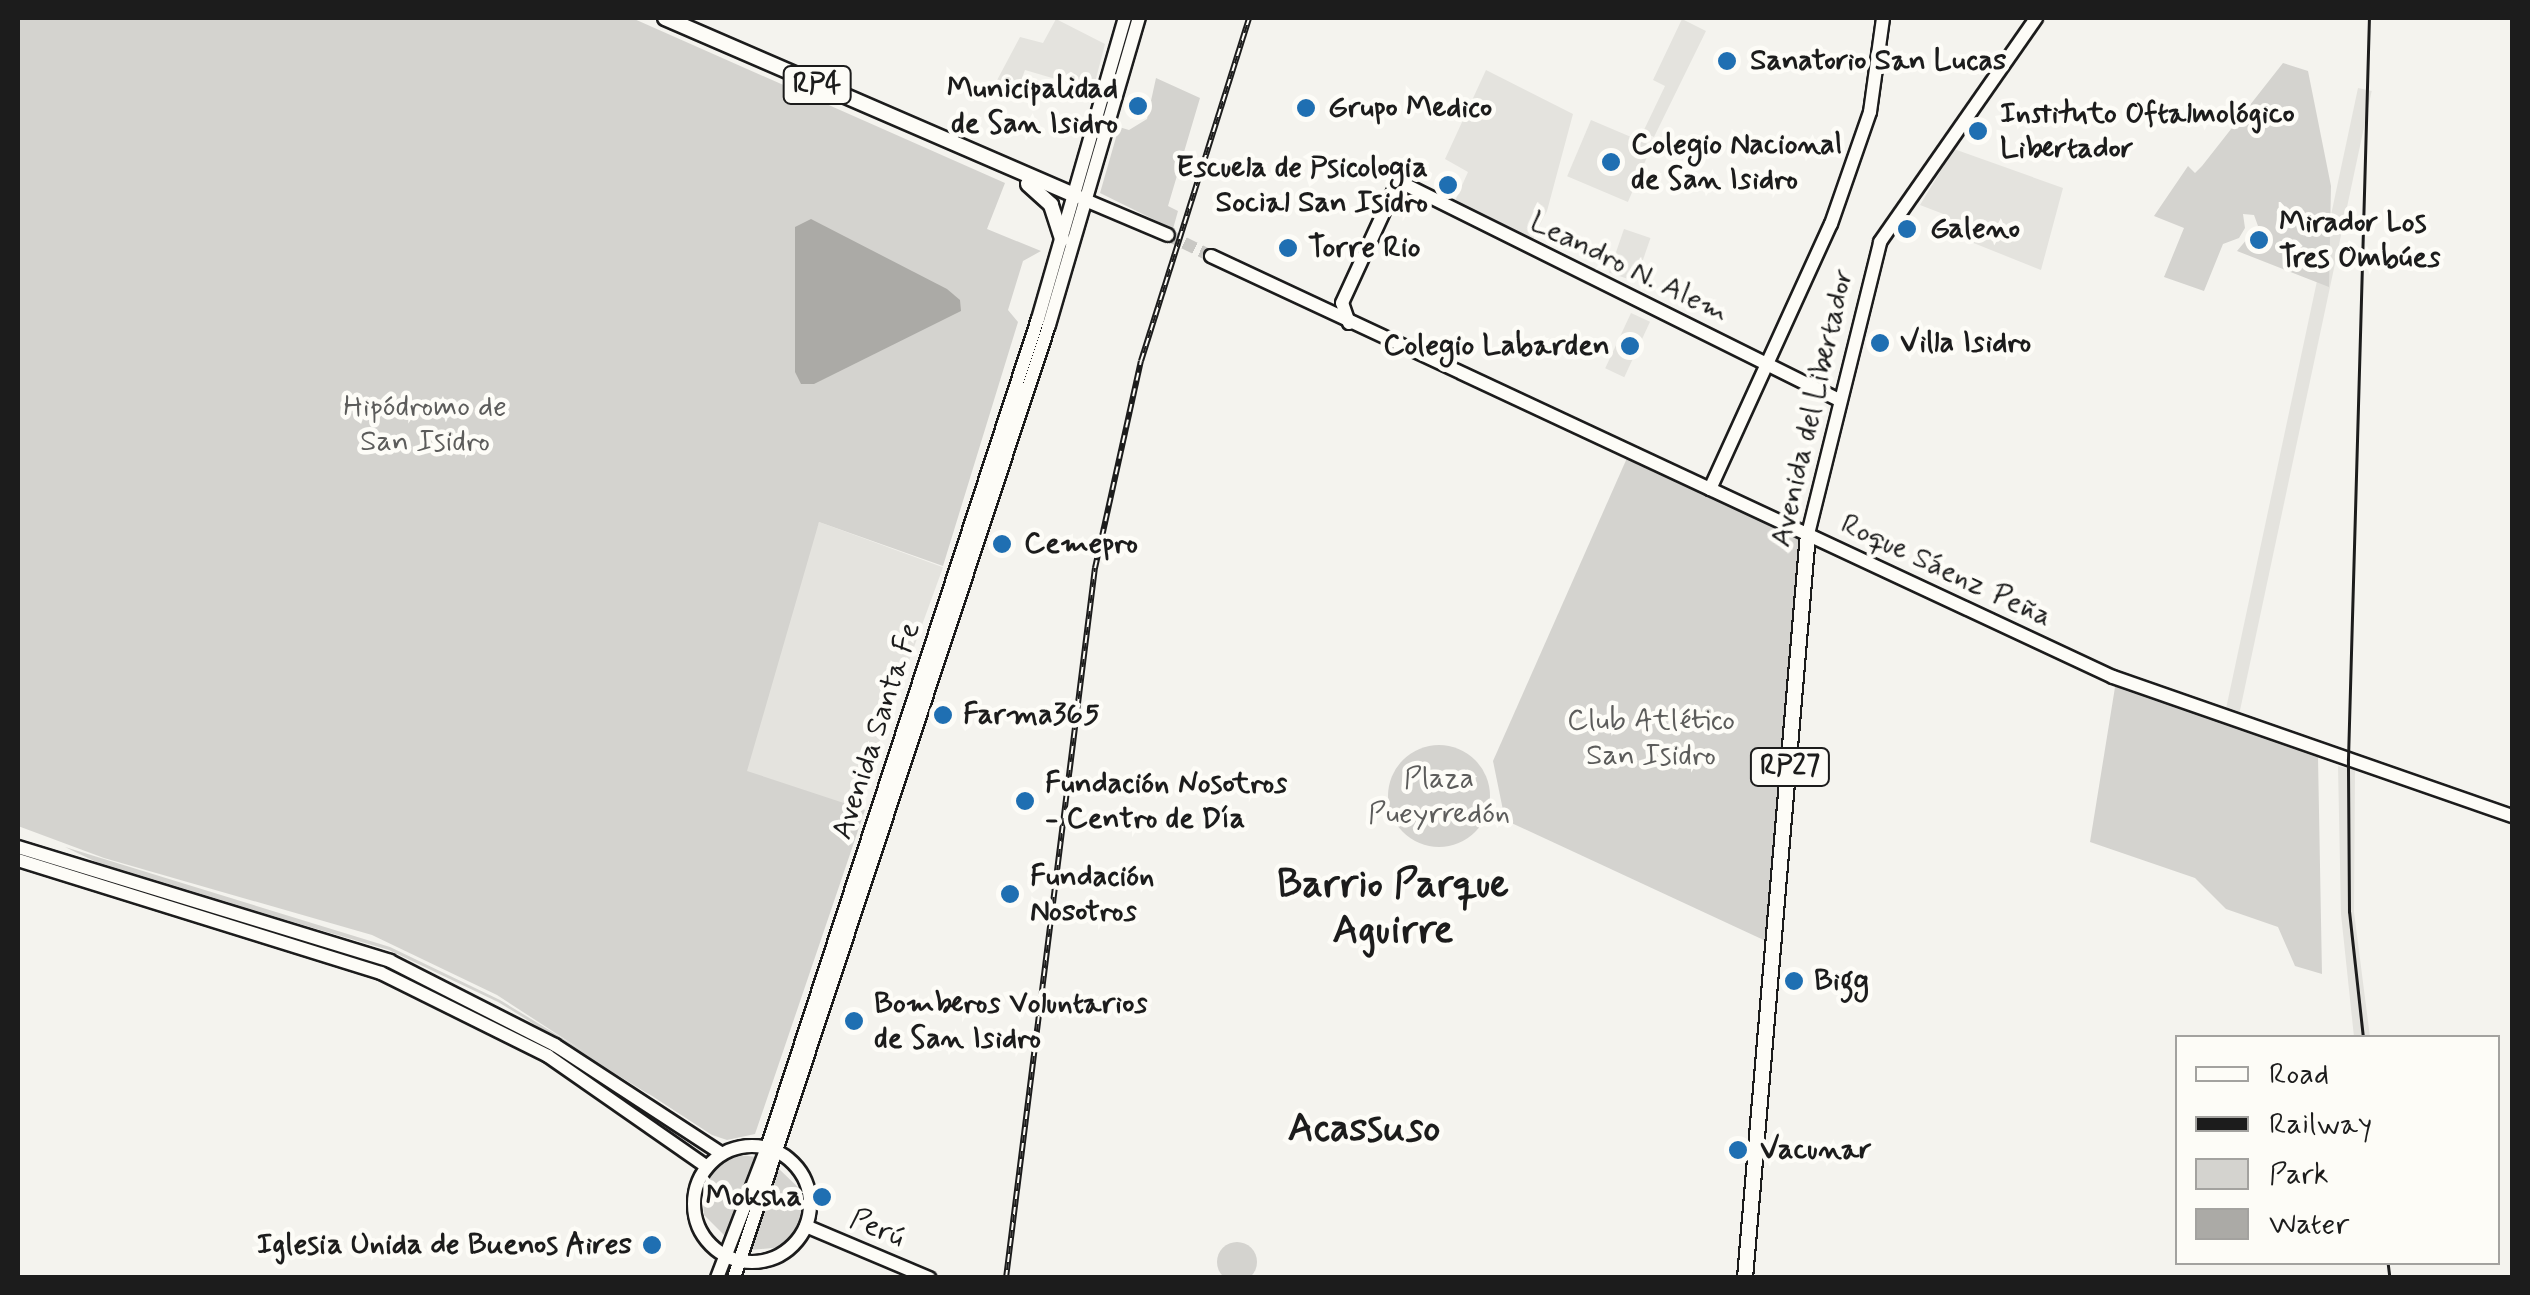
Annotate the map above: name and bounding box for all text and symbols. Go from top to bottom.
place label: Sanatorio San Lucas [1750,43,2003,79]
marker: Sanatorio San Lucas [1714,48,1740,74]
road number: RP4 [782,62,852,108]
place label: Municipalidad de San Isidro [947,71,1118,142]
place label: Grupo Medico [1328,90,1492,126]
marker: Municipalidad de San Isidro [1127,95,1149,117]
marker: Grupo Medico [1293,95,1319,121]
place label: Instituto Oftalmológico Libertador [2000,96,2291,166]
marker: Instituto Oftalmológico Libertador [1965,118,1991,144]
place label: Colegio Nacional de San Isidro [1631,127,1844,198]
place label: Escuela de Psicologia Social San Isidro [1176,150,1428,220]
marker: Colegio Nacional de San Isidro [1600,151,1622,173]
marker: Escuela de Psicologia Social San Isidro [1437,174,1459,196]
street label: Leandro N. Alem [1524,204,1734,332]
place label: Mirador Los Tres Ombúes [2279,205,2441,276]
place label: Galeno [1930,211,2020,247]
marker: Galeno [1894,216,1920,242]
marker: Mirador Los Tres Ombúes [2248,229,2270,251]
place label: Torre Rio [1308,230,1420,266]
marker: Torre Rio [1277,237,1299,259]
street label: Avenida del Libertador [1763,265,1863,551]
place label: Villa Isidro [1900,325,2038,361]
place label: Colegio Labarden [1386,328,1610,364]
marker: Villa Isidro [1869,332,1891,354]
marker: Colegio Labarden [1619,335,1641,357]
park label: Hipódromo de San Isidro [343,389,507,460]
street label: Roque Sáenz Peña [1836,507,2056,635]
place label: Cemepro [1024,526,1138,562]
marker: Cemepro [989,531,1015,557]
street label: Avenida Santa Fe [825,619,929,843]
place label: Farma365 [963,697,1100,733]
park label: Club Atlético San Isidro [1567,703,1735,774]
marker: Farma365 [932,704,954,726]
road number: RP27 [1748,744,1832,790]
park label: Plaza Pueyrredón [1368,761,1510,832]
place label: Fundación Nosotros - Centro de Día [1045,766,1284,836]
marker: Fundación Nosotros - Centro de Día [1014,790,1036,812]
place label: Fundación Nosotros [1030,859,1154,930]
district label: Barrio Parque Aguirre [1277,861,1509,955]
marker: Fundación Nosotros [999,883,1021,905]
place label: Bigg [1814,963,1869,999]
marker: Bigg [1783,970,1805,992]
place label: Bomberos Voluntarios de San Isidro [874,986,1159,1056]
marker: Bomberos Voluntarios de San Isidro [843,1010,865,1032]
legend [2175,1035,2500,1265]
text: Road [2269,1055,2329,1094]
district label: Acassuso [1288,1105,1440,1153]
text: Railway [2269,1105,2372,1144]
place label: Vacunar [1760,1132,1872,1168]
marker: Vacunar [1725,1137,1751,1163]
text: Park [2269,1155,2329,1194]
place label: Moksha [705,1179,802,1215]
marker: Moksha [811,1186,833,1208]
street label: Perú [844,1201,910,1257]
text: Water [2269,1205,2349,1244]
place label: Iglesia Unida de Buenos Aires [259,1227,632,1263]
marker: Iglesia Unida de Buenos Aires [641,1234,663,1256]

